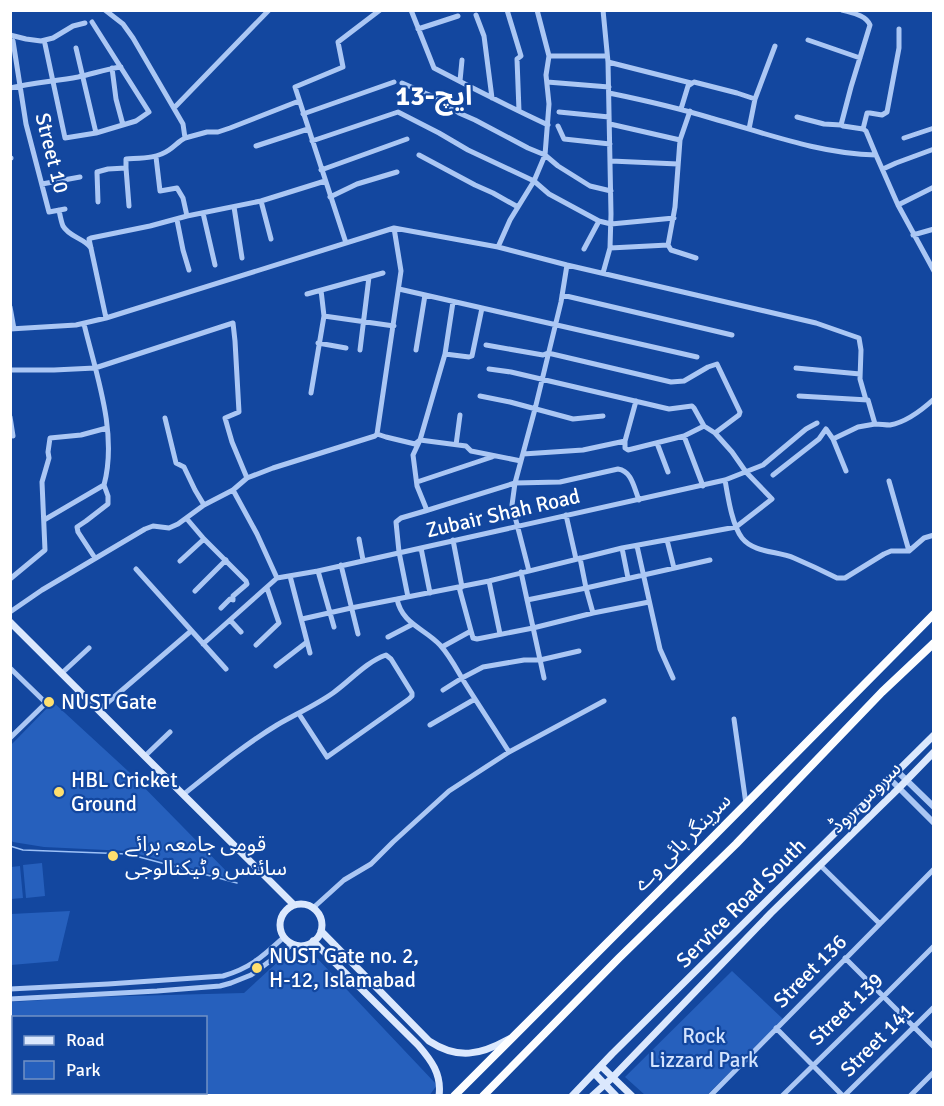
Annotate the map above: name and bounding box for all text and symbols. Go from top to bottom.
district label: ایچ-13 [396,80,472,116]
street label: Street 10 [29,110,75,196]
street label: Zubair Shah Road [423,483,583,543]
place label: NUST Gate [61,689,157,715]
marker: NUST Gate [42,695,56,709]
street label: سروس روڈ [824,756,906,838]
place label: HBL Cricket Ground [71,767,178,817]
marker: HBL Cricket Ground [52,785,66,799]
street label: سرینگر ہائی وے [628,788,736,896]
place label: قومی جامعہ برائے سائنس و ٹیکنالوجی [125,831,287,881]
street label: Service Road South [671,833,811,973]
marker: قومی جامعہ برائے سائنس و ٹیکنالوجی [106,849,120,863]
street label: Street 136 [768,929,852,1013]
place label: NUST Gate no. 2, H-12, Islamabad [269,943,419,993]
marker: NUST Gate no. 2, H-12, Islamabad [250,961,264,975]
street label: Street 139 [803,967,889,1051]
street label: Street 141 [835,998,919,1082]
legend [12,1016,207,1094]
park label: Rock Lizzard Park [649,1023,759,1073]
text: Road [66,1029,105,1051]
text: Park [66,1059,101,1081]

